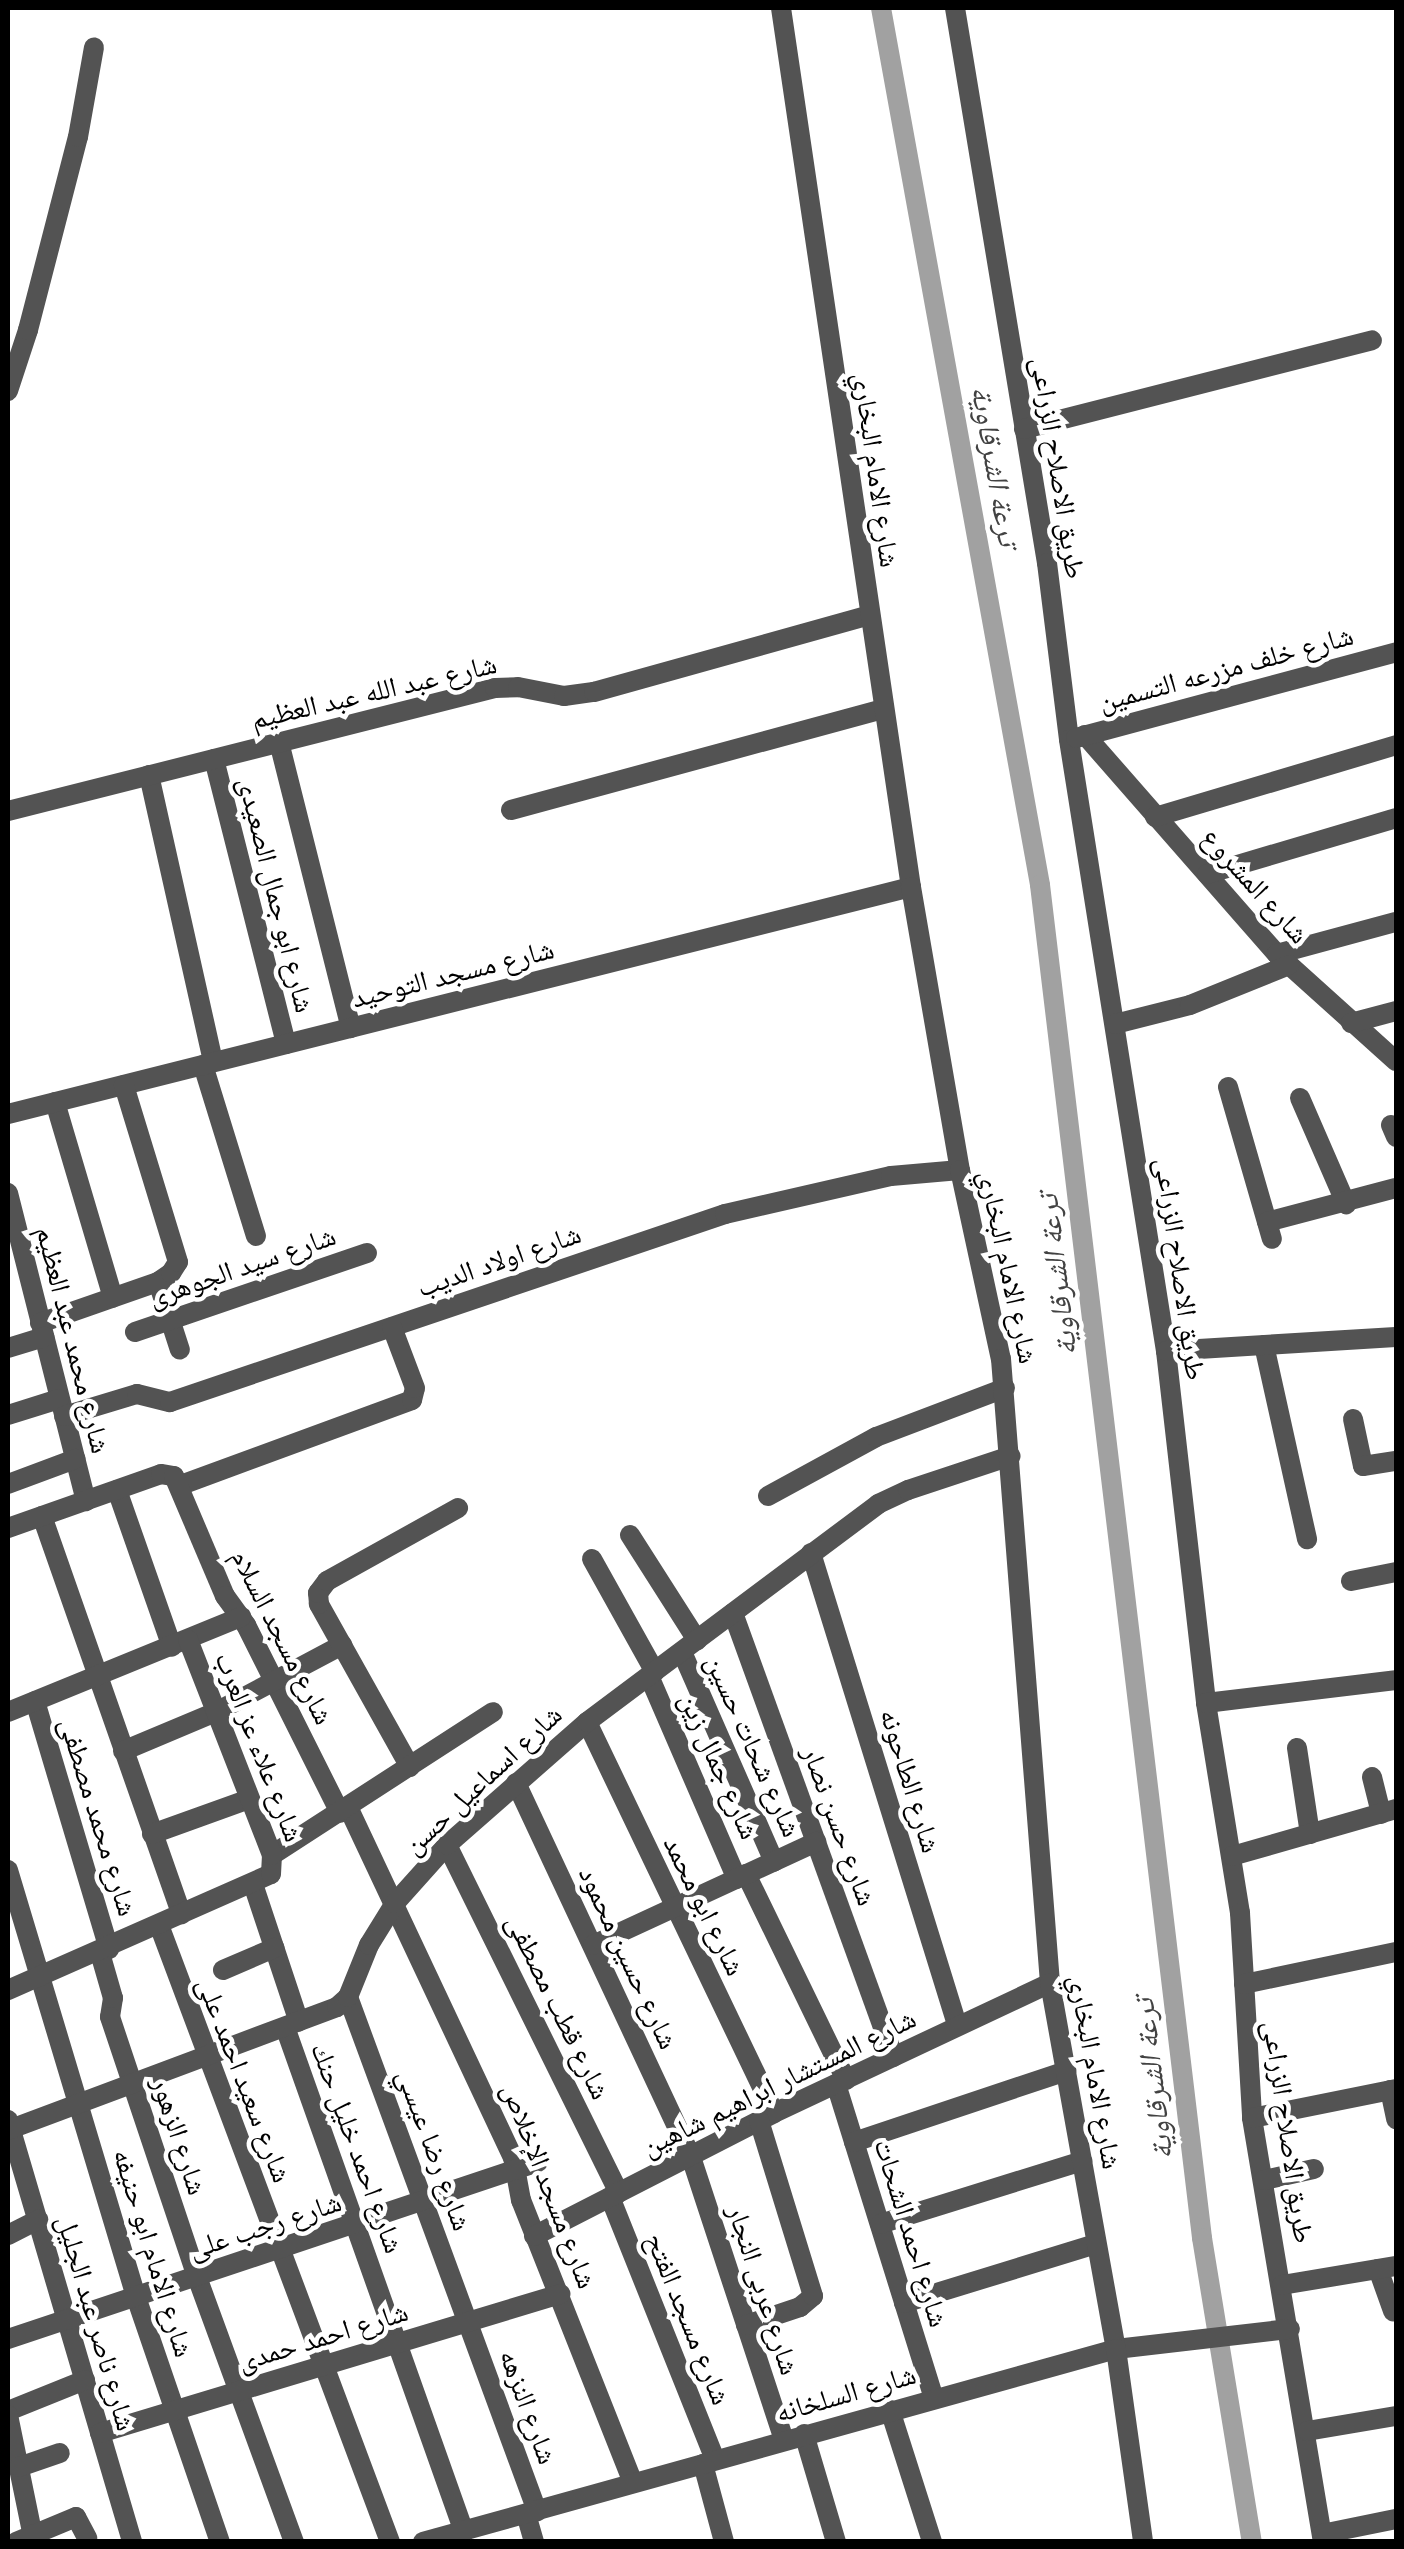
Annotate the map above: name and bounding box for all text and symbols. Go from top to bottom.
street label: طريق الاصلاح الزراعى [1024,355,1092,581]
street label: شارع الامام البخاري [846,370,906,570]
water label: ترعة الشرقاوية [963,383,1027,549]
street label: شارع خلف مزرعه التسمين [1095,619,1357,719]
street label: شارع عبد الله عبد العظيم [248,647,500,737]
street label: شارع ابو جمال الصعيدى [231,774,321,1016]
street label: شارع المشروع [1194,821,1316,951]
street label: شارع مسجد التوحيد [348,933,558,1015]
street label: طريق الاصلاح الزراعى [1148,1156,1212,1382]
street label: شارع الامام البخاري [971,1167,1045,1367]
water label: ترعة الشرقاوية [1029,1192,1085,1358]
street label: شارع اولاد الديب [413,1217,585,1305]
street label: شارع سيد الجوهرى [144,1219,340,1315]
street label: شارع محمد عبد العظيم [29,1223,117,1457]
street label: شارع مسجد السلام [223,1544,341,1730]
street label: شارع علاء عز العرب [207,1648,311,1846]
street label: شارع شحات حسين [698,1650,808,1842]
street label: شارع جمال زين [672,1687,766,1845]
street label: شارع اسماعيل حسن [397,1698,569,1862]
street label: شارع الطاحونه [872,1705,948,1857]
street label: شارع محمد مصطفى [52,1714,144,1920]
street label: شارع حسن نصار [795,1742,883,1910]
street label: شارع ابو محمد [656,1831,752,1981]
street label: شارع حسين محمود [571,1861,685,2055]
street label: شارع قطب مصطفى [499,1909,617,2105]
street label: شارع الامام البخاري [1061,1972,1129,2172]
street label: شارع سعيد احمد على [189,1973,299,2187]
water label: ترعة الشرقاوية [1125,1996,1181,2162]
street label: شارع المستشار ابراهيم شاهين [636,2002,922,2164]
street label: طريق الاصلاح الزراعى [1256,2019,1320,2245]
street label: شارع احمد خليل حنك [303,2038,411,2258]
street label: شارع رضا عيسي [389,2065,479,2235]
street label: شارع الزهور [144,2073,214,2199]
street label: شارع مسجد الإخلاص [494,2079,604,2293]
street label: شارع احمد الشحات [866,2135,956,2331]
street label: شارع الامام ابو حنيفه [105,2145,201,2361]
street label: شارع رجب على [184,2185,346,2267]
street label: شارع عربى النجار [720,2201,806,2379]
street label: شارع ناصر عبد الجليل [49,2211,143,2435]
street label: شارع مسجد الفتح [638,2228,738,2410]
street label: شارع احمد حمدى [234,2295,412,2379]
street label: شارع النزهه [492,2345,564,2469]
street label: شارع السلخانه [772,2358,920,2430]

